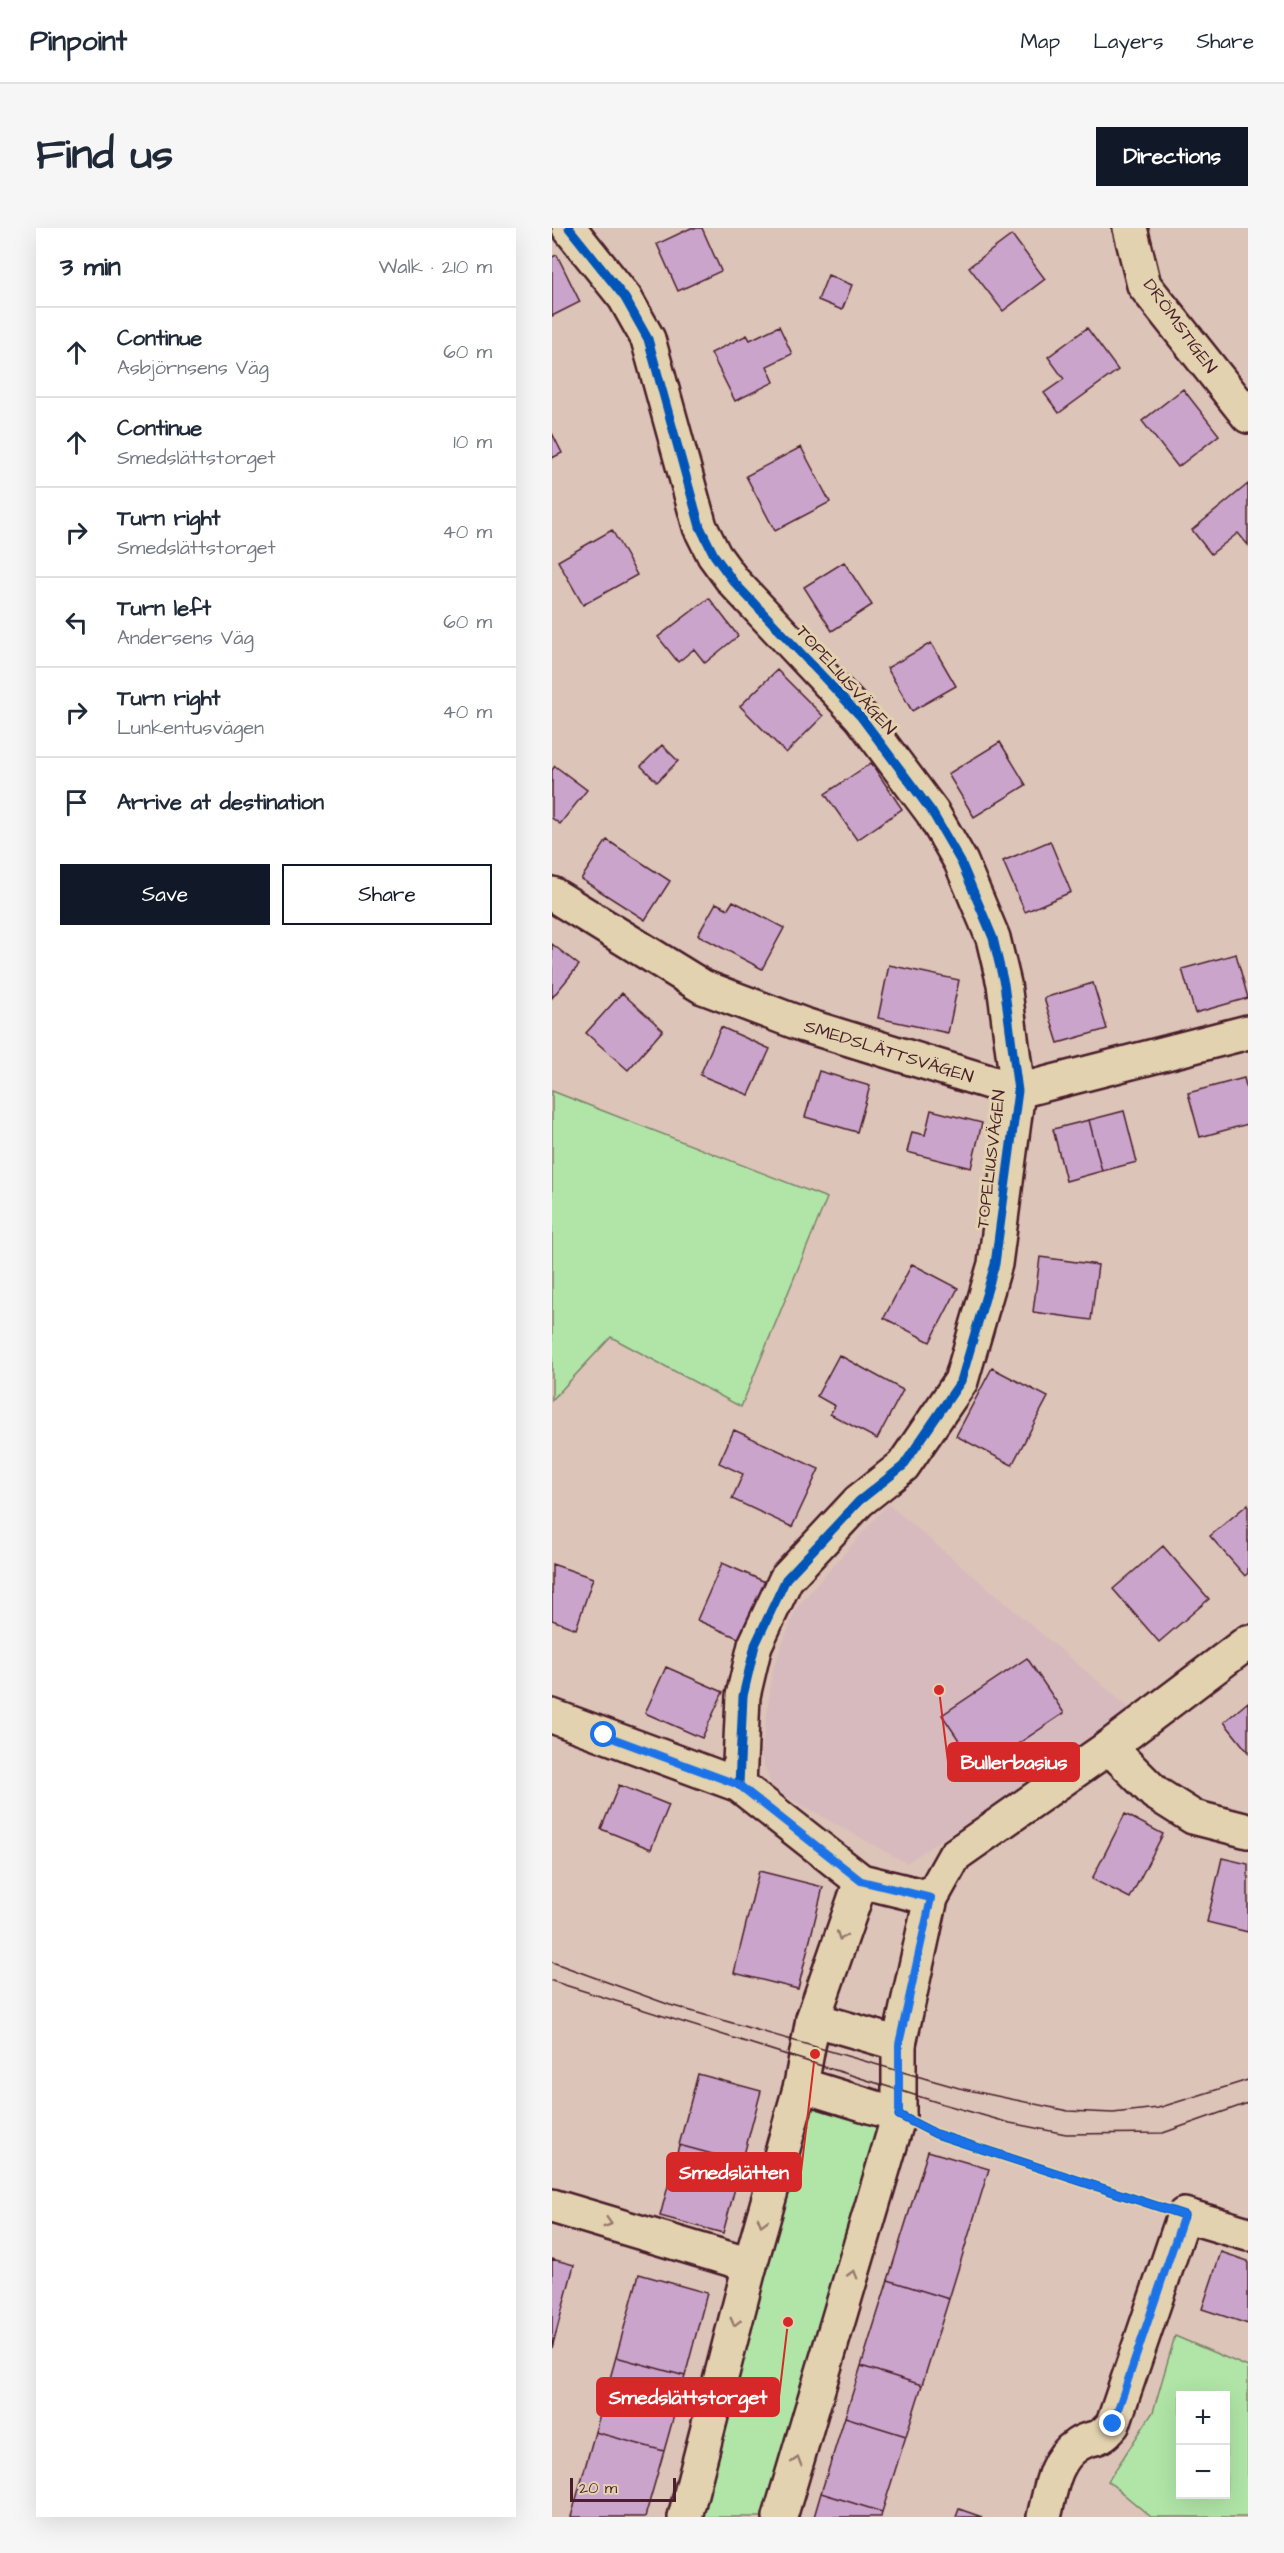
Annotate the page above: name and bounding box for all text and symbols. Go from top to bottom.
text: Pinpoint [30,22,127,61]
text: Map [1020,27,1060,56]
text: Layers [1093,27,1163,56]
text: Share [1196,27,1254,56]
text: Find us [36,127,173,185]
button: Directions [1096,127,1248,186]
text: 3 min [60,249,121,285]
text: Walk · 210 m [379,253,492,281]
street label: DRÖMSTIGEN [1137,274,1223,378]
text: Continue [117,323,202,354]
icon: ahead [60,336,93,369]
text: 60 m [443,338,492,366]
text: Asbjörnsens Väg [117,354,269,382]
text: Continue [117,413,202,444]
icon: ahead [60,426,93,459]
text: 10 m [453,428,492,456]
text: Smedslättstorget [117,444,276,472]
text: Turn right [117,503,220,534]
icon: right [60,516,93,549]
text: 40 m [442,518,492,546]
text: Smedslättstorget [117,534,276,562]
text: Turn left [117,593,211,624]
icon: left [60,606,93,639]
text: 60 m [443,608,492,636]
street label: TOPELIUSVÄGEN [790,620,902,740]
text: Andersens Väg [117,624,254,652]
text: Turn right [117,683,220,714]
icon: right [60,696,93,729]
text: 40 m [442,698,492,726]
text: Lunkentusvägen [117,714,264,742]
icon: arrive [60,786,93,819]
text: Arrive at destination [117,787,324,818]
button: Save [60,864,270,925]
button: Share [282,864,492,925]
street label: SMEDSLÄTTSVÄGEN [801,1013,976,1089]
street label: TOPELIUSVÄGEN [970,1088,1012,1230]
route start [590,1721,616,1747]
callout: Bullerbasius [948,1743,1079,1781]
text: Bullerbasius [960,1749,1068,1777]
one-way arrow [836,1931,849,1941]
callout: Smedslätten [667,2153,801,2191]
text: Smedslätten [678,2159,789,2187]
one-way arrow [602,2216,613,2228]
one-way arrow [757,2216,769,2227]
one-way arrow [846,2269,858,2280]
one-way arrow [730,2316,743,2326]
callout: Smedslättstorget [597,2378,779,2416]
text: Smedslättstorget [608,2384,768,2413]
map controls [1176,2391,1230,2499]
button: + [1176,2391,1230,2445]
route end [1099,2410,1125,2436]
button: − [1176,2445,1230,2499]
one-way arrow [790,2456,802,2467]
scale bar [570,2475,676,2502]
text: 20 m [579,2477,617,2499]

